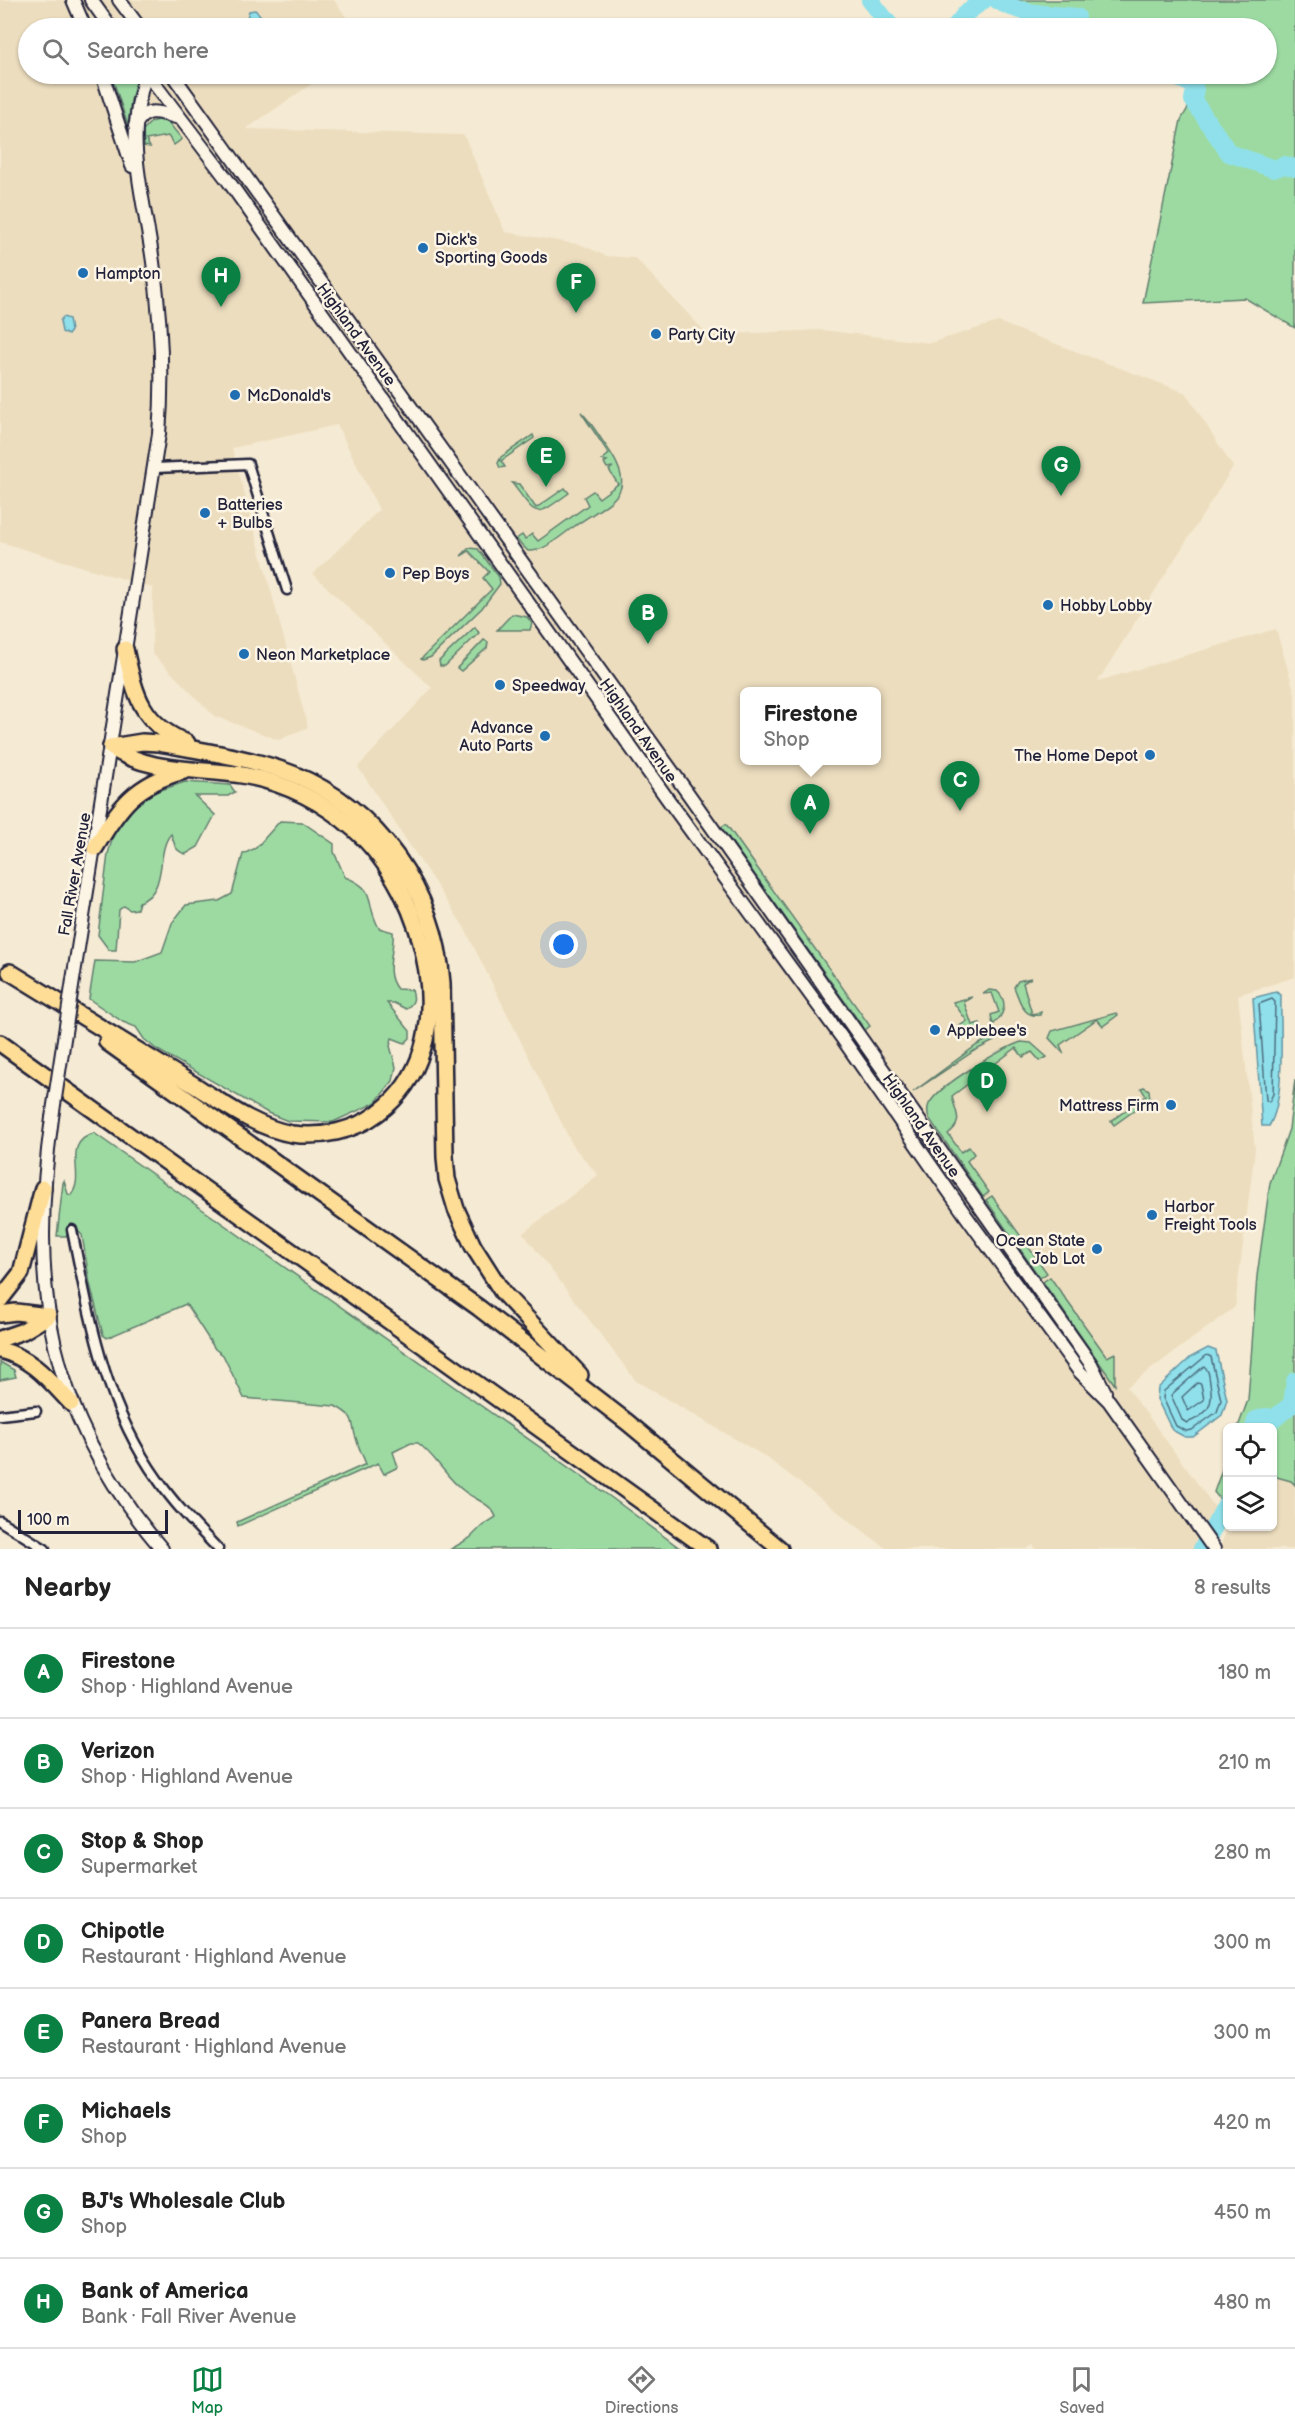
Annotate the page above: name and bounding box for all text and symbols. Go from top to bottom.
search box [18,18,1277,84]
icon: search [39,35,72,68]
text: Search here [87,38,209,65]
place label: Dick's Sporting Goods [435,231,548,268]
marker: Dick's Sporting Goods [416,241,430,255]
pin: H [202,258,240,307]
pin: F [556,264,596,313]
place label: Hampton [95,265,161,284]
marker: Hampton [76,266,90,280]
street label: Highland Avenue [312,280,400,390]
place label: Party City [668,326,736,345]
marker: Party City [649,327,663,341]
place label: McDonald's [247,387,331,406]
marker: McDonald's [228,388,242,402]
pin: E [526,438,566,487]
pin: G [1042,446,1080,496]
place label: Batteries + Bulbs [217,496,283,533]
marker: Batteries + Bulbs [198,506,212,520]
place label: Pep Boys [402,565,469,584]
marker: Pep Boys [383,566,397,580]
pin: B [628,594,668,644]
place label: Hobby Lobby [1060,597,1153,616]
marker: Hobby Lobby [1041,598,1055,612]
place label: Neon Marketplace [256,646,391,665]
marker: Neon Marketplace [237,647,251,661]
street label: Highland Avenue [595,675,681,787]
place label: Speedway [512,677,586,696]
marker: Speedway [493,678,507,692]
popup [740,687,881,765]
text: Firestone [763,701,858,728]
place label: Advance Auto Parts [460,719,534,756]
text: Shop [763,728,810,752]
marker: Advance Auto Parts [538,729,552,743]
place label: The Home Depot [1014,747,1138,766]
marker: The Home Depot [1143,748,1157,762]
pin: C [940,762,980,811]
pin: A [790,784,830,834]
street label: Fall River Avenue [55,811,96,937]
your location [549,930,578,959]
place label: Applebee's [947,1022,1027,1041]
marker: Applebee's [928,1023,942,1037]
pin: D [968,1062,1006,1112]
street label: Highland Avenue [878,1070,964,1182]
place label: Mattress Firm [1059,1097,1159,1116]
marker: Mattress Firm [1164,1098,1178,1112]
place label: Harbor Freight Tools [1164,1198,1257,1235]
marker: Harbor Freight Tools [1145,1208,1159,1222]
place label: Ocean State Job Lot [996,1232,1086,1269]
marker: Ocean State Job Lot [1090,1242,1104,1256]
map controls [1223,1423,1277,1531]
button: locate [1223,1423,1277,1477]
button: layers [1223,1477,1277,1531]
scale bar [18,1507,168,1534]
text: 100 m [27,1511,70,1530]
text: Nearby [24,1573,111,1604]
text: 8 results [1194,1576,1271,1600]
text: Firestone [81,1648,175,1675]
text: A [37,1661,50,1685]
text: 180 m [1218,1661,1271,1685]
text: Shop · Highland Avenue [81,1675,293,1699]
text: Verizon [81,1738,155,1765]
text: B [36,1751,51,1775]
text: 210 m [1218,1751,1271,1775]
text: Shop · Highland Avenue [81,1765,293,1789]
text: Stop & Shop [81,1828,204,1855]
text: C [36,1841,51,1865]
text: 280 m [1214,1841,1271,1865]
text: Supermarket [81,1855,197,1879]
text: Chipotle [81,1918,165,1945]
text: D [37,1931,50,1955]
text: 300 m [1213,1931,1271,1955]
text: Restaurant · Highland Avenue [81,1945,346,1969]
text: Panera Bread [81,2008,220,2035]
text: E [37,2021,50,2045]
text: 300 m [1213,2021,1271,2045]
text: Restaurant · Highland Avenue [81,2035,346,2059]
text: Michaels [81,2098,171,2125]
text: F [37,2111,50,2135]
text: 420 m [1213,2111,1271,2135]
text: Shop [81,2125,127,2149]
text: BJ's Wholesale Club [81,2188,286,2215]
text: G [36,2201,51,2225]
text: 450 m [1214,2201,1271,2225]
text: Shop [81,2215,127,2239]
text: Bank of America [81,2278,249,2305]
text: H [36,2291,51,2315]
text: 480 m [1213,2291,1271,2315]
text: Bank · Fall River Avenue [81,2305,296,2329]
tab: Map [191,2363,224,2418]
tab: Directions [605,2363,678,2418]
tab: Saved [1059,2363,1104,2418]

